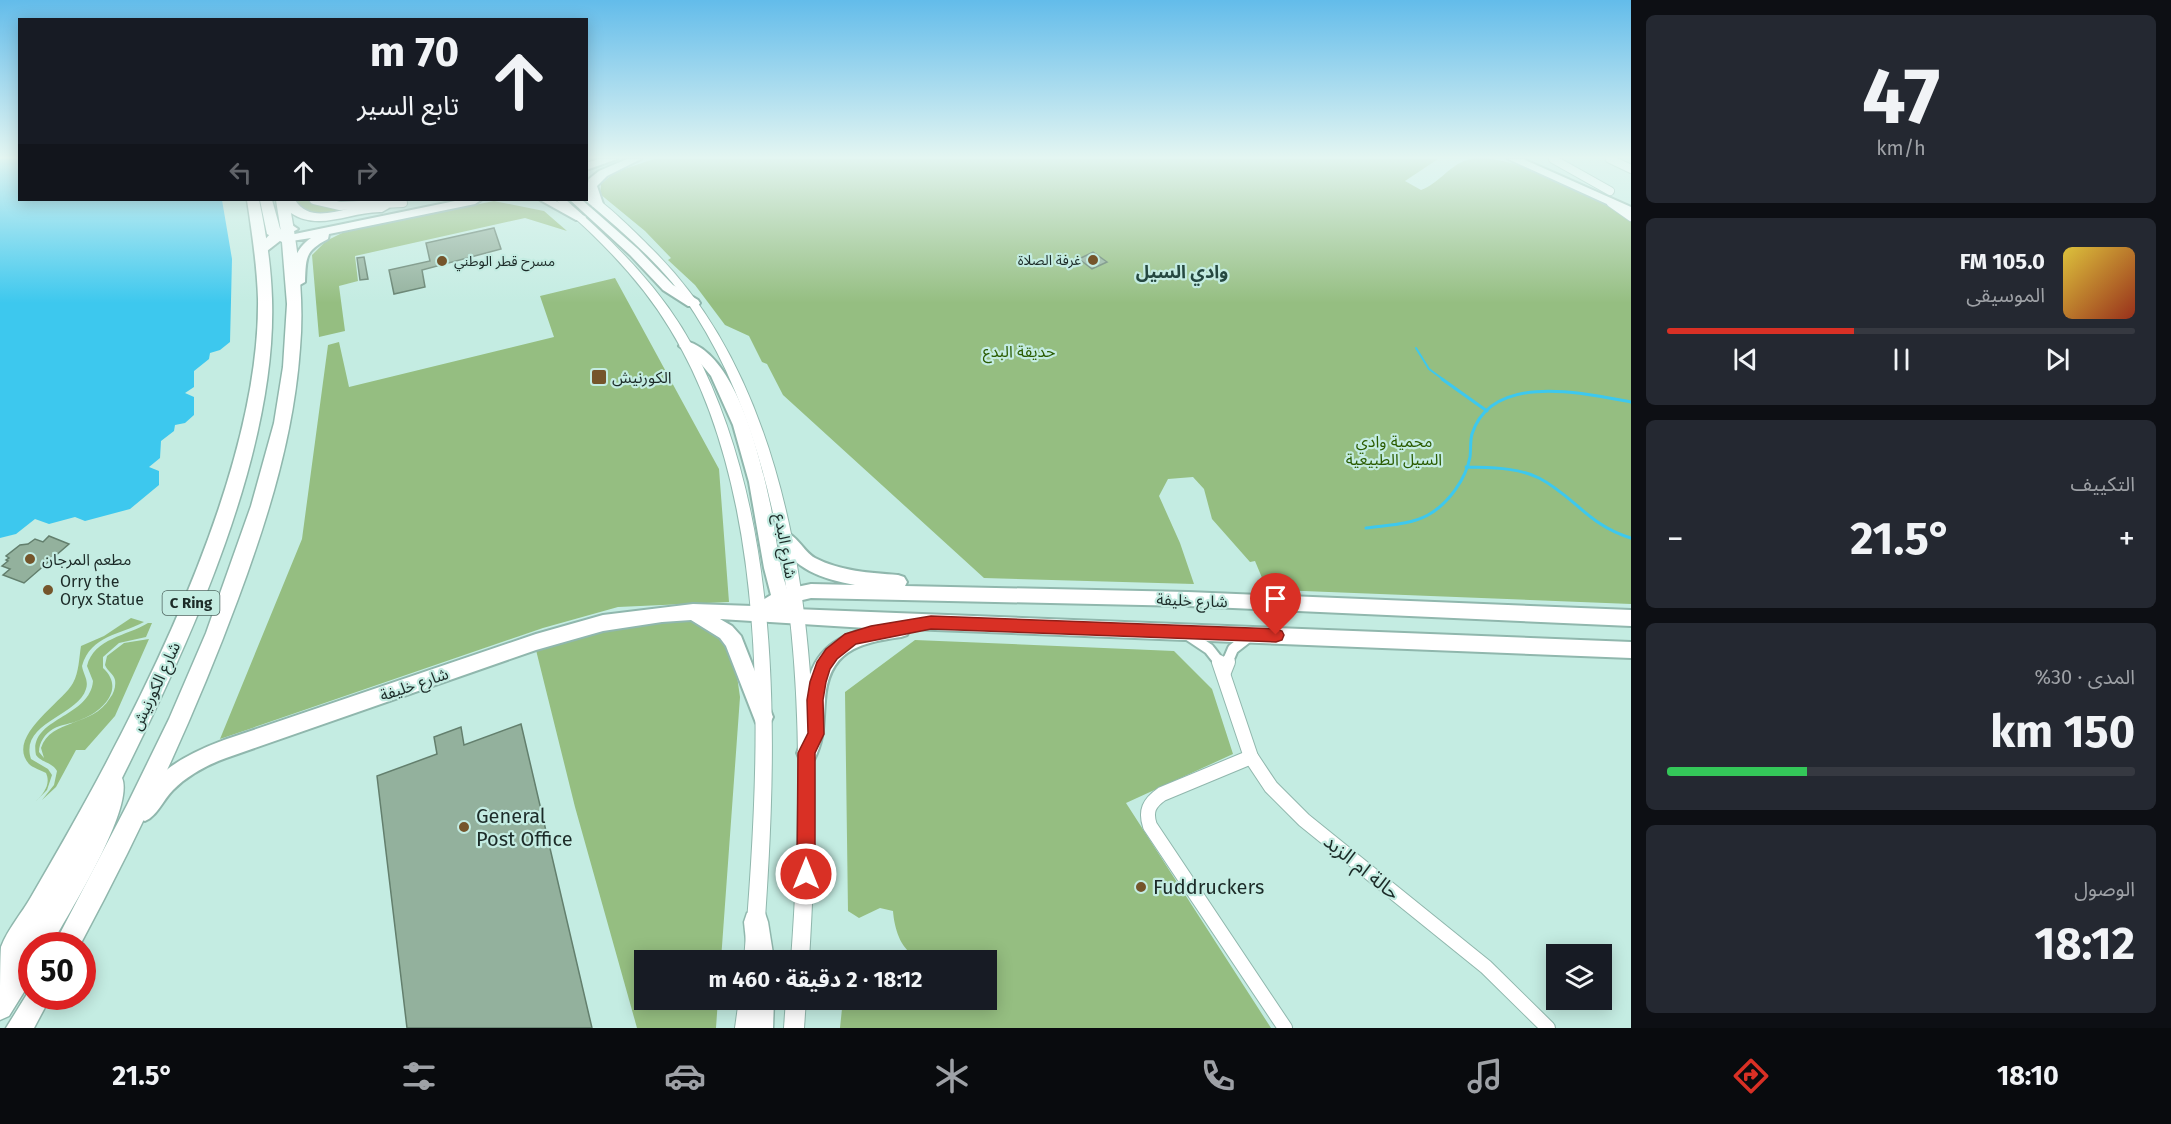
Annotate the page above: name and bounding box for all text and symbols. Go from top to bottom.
text: 70 m [370,27,459,77]
icon: ahead [480,42,558,120]
text: 47 [1862,50,1940,144]
text: تابع السير [357,90,459,122]
text: km/h [1876,136,1926,160]
icon: left [224,156,257,189]
icon: ahead [287,156,320,189]
icon: right [350,156,383,189]
text: 105.0 FM [1960,248,2045,275]
place label: غرفة الصلاة [1018,252,1081,269]
place label: مسرح قطر الوطني [454,253,555,272]
marker: غرفة الصلاة [1086,253,1100,267]
marker: مسرح قطر الوطني [435,254,449,268]
district label: وادي السيل [1136,261,1228,286]
text: الموسيقى [1966,283,2045,307]
park label: حديقة البدع [983,342,1055,364]
icon: previous [1729,343,1762,376]
icon: pause [1885,343,1918,376]
icon: next [2041,343,2074,376]
marker: الكورنيش [590,368,608,386]
place label: الكورنيش [612,368,672,387]
park label: محمية وادي السيل الطبيعية [1346,432,1442,469]
text: التكييف [2071,472,2135,496]
street label: شارع البدع [768,512,801,581]
text: 21.5° [1850,512,1952,566]
text: − [1667,519,1684,559]
text: + [2119,519,2135,559]
place label: مطعم المرجان [42,550,131,572]
marker: مطعم المرجان [23,552,37,566]
place label: Orry the Oryx Statue [60,572,144,609]
pin [1250,573,1301,635]
icon: arrive [1259,582,1292,615]
marker: Orry the Oryx Statue [41,583,55,597]
street label: شارع خليفة [1156,590,1228,614]
road number: C Ring [162,591,219,615]
street label: شارع الكورنيش [127,639,187,735]
street label: شارع خليفة [377,664,452,708]
text: المدى · 30% [2035,665,2135,689]
text: 150 km [1990,705,2135,759]
place label: General Post Office [476,804,573,851]
marker: General Post Office [457,820,471,834]
street label: حالة ام الزبد [1317,829,1405,907]
position arrow [774,842,838,906]
place label: Fuddruckers [1153,875,1264,899]
text: الوصول [2074,877,2135,901]
marker: Fuddruckers [1134,880,1148,894]
text: 18:12 [2035,917,2135,971]
speed limit sign: 50 [18,932,96,1010]
map controls [1546,944,1612,1010]
button: layers [1546,944,1612,1010]
text: 18:12 · 2 دقيقة · 460 m [708,966,923,993]
icon: filters [398,1055,440,1097]
icon: car [664,1055,706,1097]
icon: climate [931,1055,973,1097]
icon: phone [1197,1055,1239,1097]
icon: music [1464,1055,1506,1097]
icon: directions [1730,1055,1772,1097]
text: 21.5° [112,1060,173,1092]
text: 18:10 [1997,1060,2059,1092]

